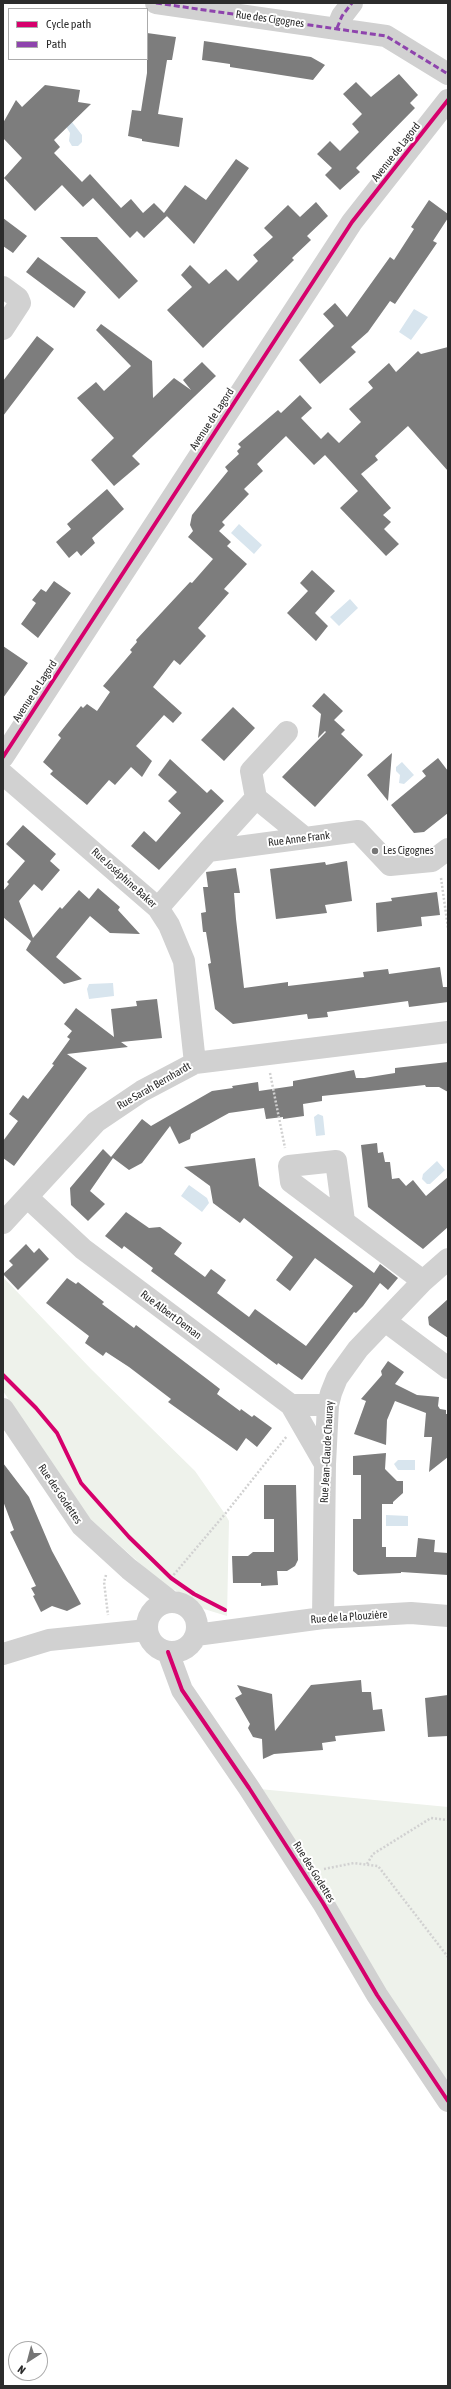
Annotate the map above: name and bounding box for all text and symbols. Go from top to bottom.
legend [8,8,148,60]
street label: Rue des Cigognes [235,8,305,30]
text: Cycle path [46,17,91,31]
text: Path [46,37,67,51]
street label: Avenue de Lagord [369,120,423,184]
street label: Avenue de Lagord [187,386,237,452]
street label: Avenue de Lagord [10,658,60,724]
street label: Rue Anne Frank [267,829,331,849]
place label: Les Cigognes [383,844,434,858]
street label: Rue Joséphine Baker [89,845,159,911]
marker: Les Cigognes [370,846,380,856]
street label: Rue Sarah Bernhardt [115,1060,193,1112]
street label: Rue Albert Deman [138,1288,204,1342]
street label: Rue Jean-Claude Chauray [318,1401,336,1503]
street label: Rue des Godettes [35,1462,85,1526]
street label: Rue de la Plouzière [310,1608,388,1626]
street label: Rue des Godettes [290,1839,338,1905]
north arrow [8,2341,48,2381]
text: N [15,2363,28,2377]

